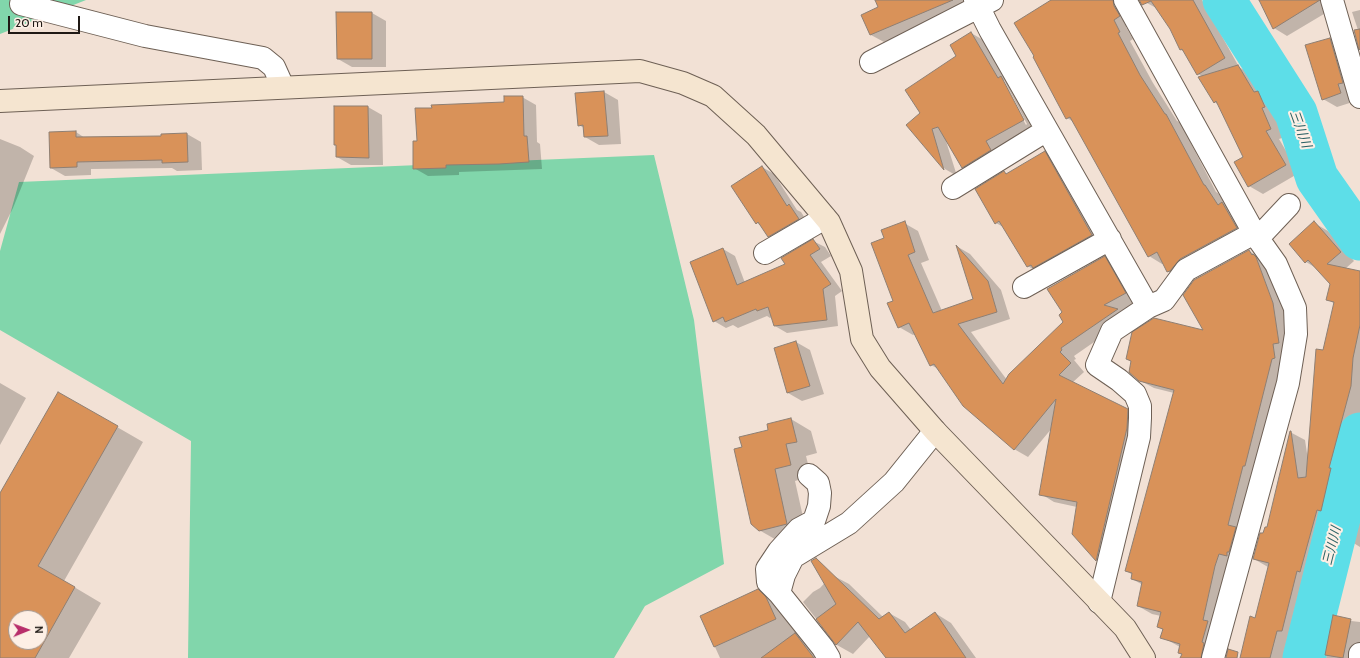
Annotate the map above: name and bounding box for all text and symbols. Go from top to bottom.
scale bar [10,8,82,34]
text: 20 m [15,15,43,30]
water label: 三川川 [1286,108,1314,150]
water label: 三川川 [1320,525,1344,567]
north arrow [8,610,48,650]
text: N [32,626,46,634]

